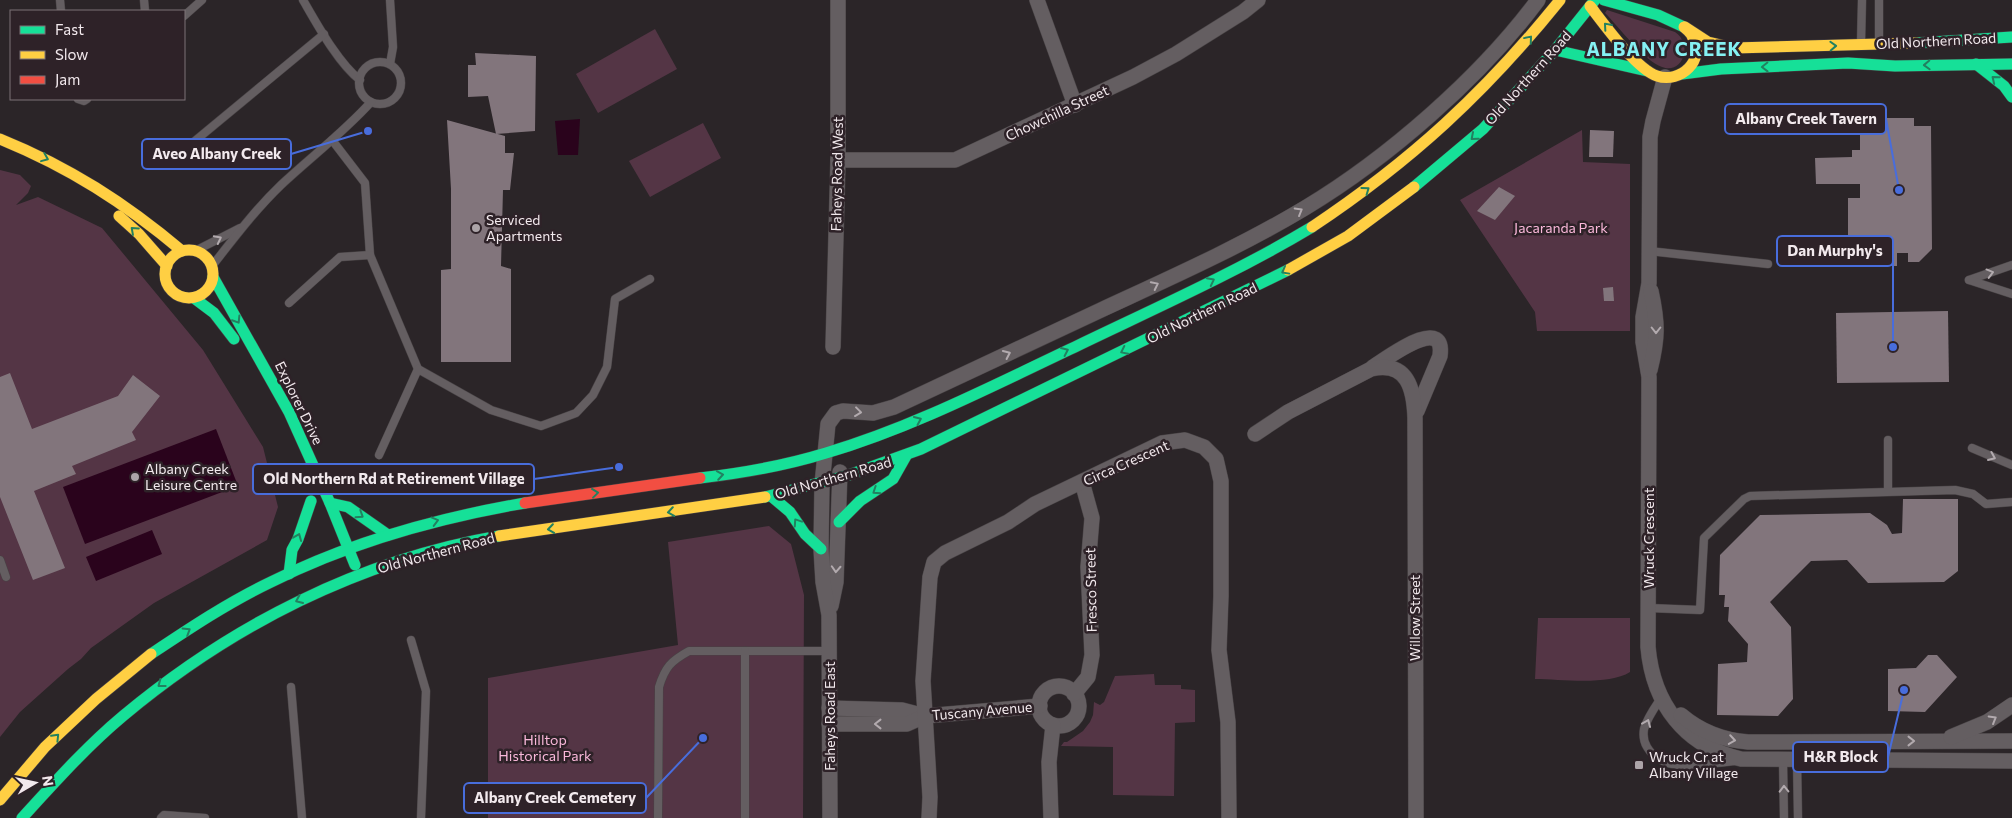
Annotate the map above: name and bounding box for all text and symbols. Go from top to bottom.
legend [10,10,185,100]
text: Fast [55,20,84,38]
one-way arrow [1604,23,1613,32]
street label: Old Northern Road [1481,27,1574,128]
street label: Old Northern Road [1875,29,1997,52]
one-way arrow [1523,36,1531,45]
district label: ALBANY CREEK [1586,37,1742,60]
one-way arrow [1829,41,1837,52]
text: Slow [55,45,88,63]
one-way arrow [1923,60,1931,71]
one-way arrow [1760,62,1768,72]
text: Jam [55,70,80,88]
one-way arrow [1992,77,2001,85]
street label: Chowchilla Street [1002,81,1111,144]
callout: Albany Creek Tavern [1725,104,1886,134]
text: Albany Creek Tavern [1735,109,1877,127]
street label: Faheys Road West [827,116,846,231]
one-way arrow [1471,131,1480,140]
callout: Aveo Albany Creek [142,139,291,169]
text: Aveo Albany Creek [152,144,282,162]
one-way arrow [40,151,49,162]
one-way arrow [1360,187,1370,196]
one-way arrow [1294,208,1303,218]
place label: Serviced Apartments [486,211,562,244]
park label: Jacaranda Park [1514,219,1608,236]
marker: Serviced Apartments [470,222,482,234]
one-way arrow [131,227,140,236]
one-way arrow [213,235,222,245]
callout: Dan Murphy's [1777,236,1893,266]
text: Dan Murphy's [1787,241,1883,259]
one-way arrow [1282,265,1291,275]
one-way arrow [1986,268,1994,278]
one-way arrow [1206,277,1215,287]
street label: Old Northern Road [1144,279,1260,347]
one-way arrow [1149,281,1158,291]
one-way arrow [230,314,240,323]
one-way arrow [1651,326,1661,334]
one-way arrow [1120,345,1129,355]
one-way arrow [1060,347,1069,357]
one-way arrow [1002,349,1011,360]
street label: Explorer Drive [272,358,327,447]
one-way arrow [854,406,862,417]
one-way arrow [913,416,922,427]
street label: Circa Crescent [1080,436,1172,489]
one-way arrow [1987,450,1996,461]
street label: Old Northern Road [773,453,893,502]
place label: Albany Creek Leisure Centre [145,460,237,493]
callout: Old Northern Rd at Retirement Village [253,464,534,494]
text: Old Northern Rd at Retirement Village [263,469,525,487]
marker: Albany Creek Leisure Centre [129,471,141,483]
one-way arrow [715,471,724,481]
one-way arrow [872,484,881,494]
street label: Wruck Crescent [1640,487,1657,588]
one-way arrow [591,488,599,499]
one-way arrow [666,506,675,516]
one-way arrow [355,509,364,519]
one-way arrow [430,516,439,527]
one-way arrow [793,518,803,527]
one-way arrow [547,523,555,534]
street label: Old Northern Road [376,529,496,576]
one-way arrow [292,533,303,542]
street label: Fresco Street [1081,547,1100,632]
one-way arrow [831,565,842,573]
street label: Willow Street [1406,574,1423,661]
one-way arrow [296,594,305,604]
one-way arrow [181,628,190,637]
street label: Faheys Road East [821,661,838,771]
one-way arrow [158,679,167,687]
street label: Tuscany Avenue [931,698,1033,723]
one-way arrow [1988,715,1997,725]
one-way arrow [874,719,882,730]
one-way arrow [1641,719,1652,728]
park label: Hilltop Historical Park [498,731,592,764]
one-way arrow [50,734,59,743]
one-way arrow [1727,735,1736,745]
one-way arrow [1908,736,1916,746]
callout: H&R Block [1793,742,1888,772]
text: H&R Block [1804,747,1879,765]
place label: Wruck Cr at Albany Village [1649,748,1738,781]
north arrow [10,758,60,808]
marker: Wruck Cr at Albany Village [1633,759,1645,771]
text: N [39,774,58,787]
callout: Albany Creek Cemetery [464,783,646,813]
one-way arrow [1779,785,1789,792]
text: Albany Creek Cemetery [474,788,637,806]

